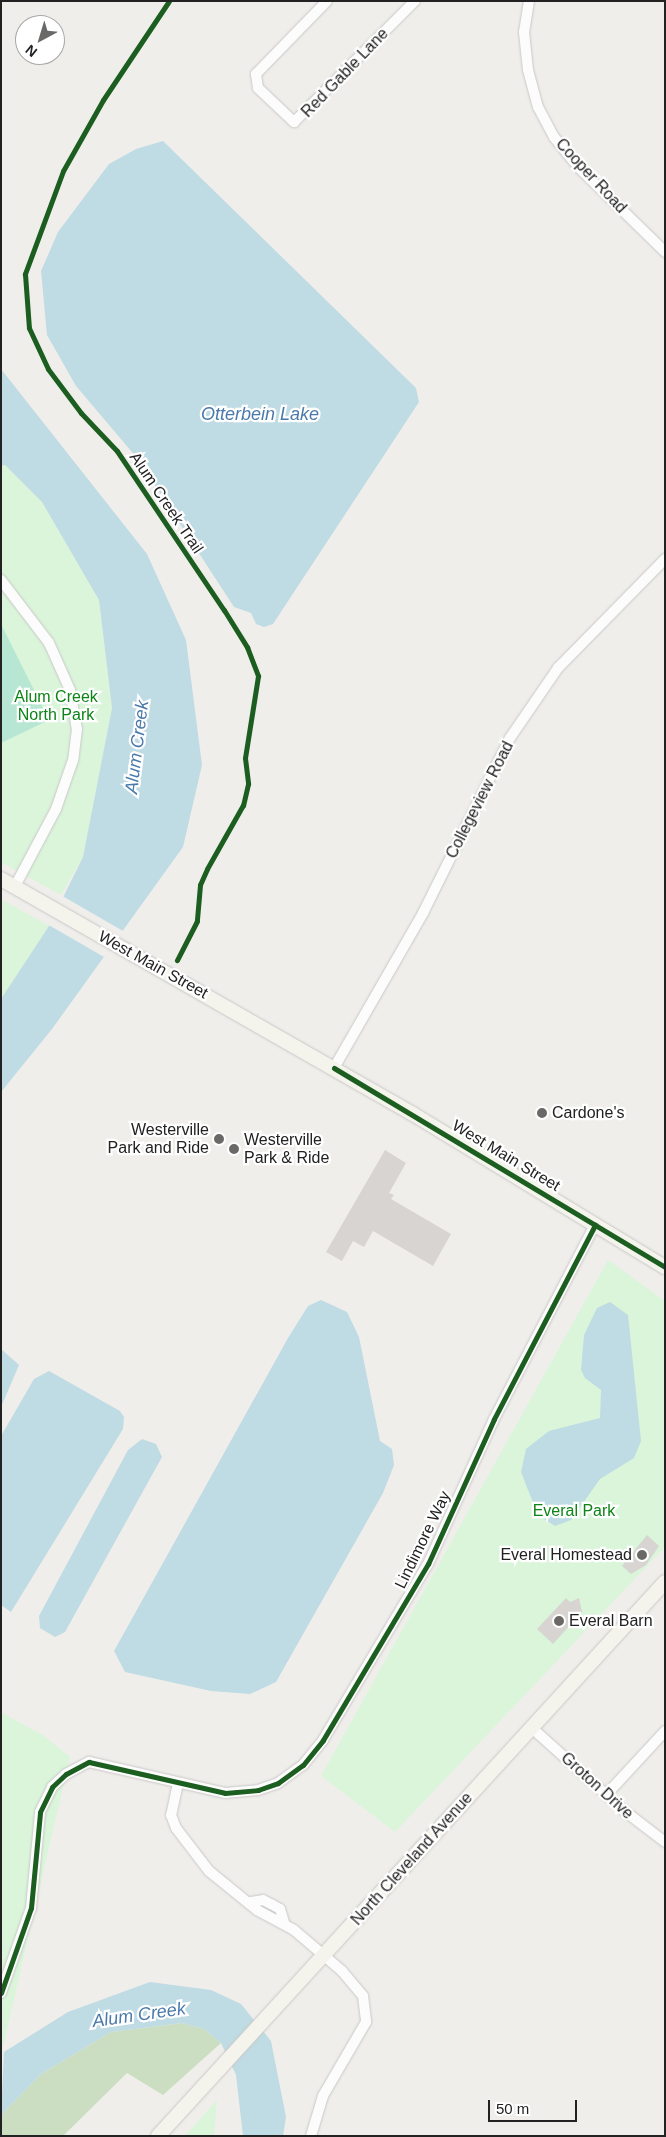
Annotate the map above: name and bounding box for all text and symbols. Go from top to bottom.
north arrow [15,15,65,65]
street label: Red Gable Lane [298,24,392,122]
text: N [22,41,40,60]
street label: Cooper Road [552,135,630,217]
water label: Otterbein Lake [201,403,319,425]
street label: Alum Creek Trail [125,448,207,558]
park label: Alum Creek North Park [14,687,98,725]
water label: Alum Creek [121,699,153,795]
street label: Collegeview Road [442,738,518,862]
street label: West Main Street [95,927,211,1003]
place label: Cardone's [552,1103,624,1123]
marker: Cardone's [536,1107,548,1119]
street label: West Main Street [449,1116,563,1196]
place label: Westerville Park and Ride [108,1120,209,1158]
place label: Westerville Park & Ride [244,1130,329,1168]
marker: Westerville Park and Ride [213,1133,225,1145]
marker: Westerville Park & Ride [228,1143,240,1155]
street label: Lindimore Way [391,1488,455,1592]
park label: Everal Park [533,1501,615,1521]
place label: Everal Homestead [500,1545,632,1565]
marker: Everal Homestead [636,1549,648,1561]
place label: Everal Barn [569,1611,653,1631]
marker: Everal Barn [553,1615,565,1627]
street label: Groton Drive [557,1749,637,1823]
street label: North Cleveland Avenue [347,1788,477,1930]
water label: Alum Creek [91,1998,187,2032]
scale bar [491,2090,580,2122]
text: 50 m [496,2100,529,2117]

